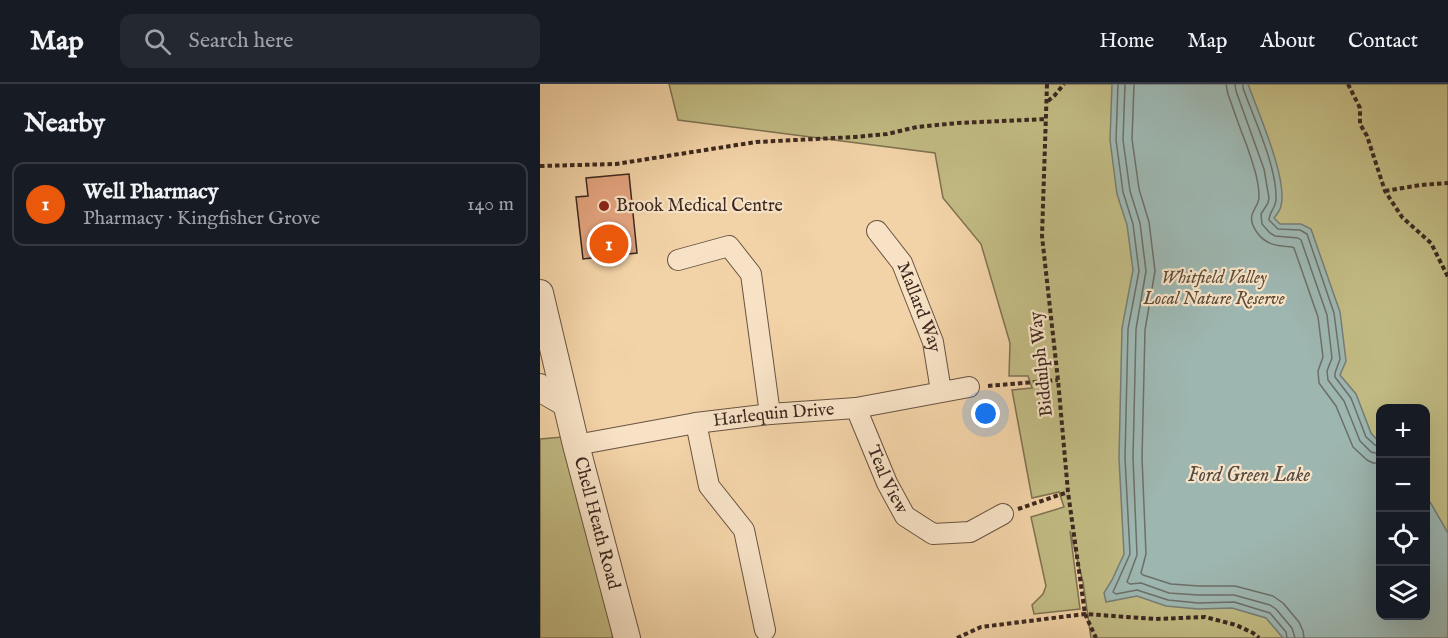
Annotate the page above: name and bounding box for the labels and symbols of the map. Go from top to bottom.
place label: Brook Medical Centre [616,195,783,218]
marker: Brook Medical Centre [597,199,611,213]
pin: 1 [590,222,628,266]
street label: Mallard Way [891,259,946,354]
park label: Whitfield Valley Local Nature Reserve [1142,267,1285,311]
street label: Biddulph Way [1025,310,1059,418]
street label: Harlequin Drive [712,398,835,432]
your location [971,399,1000,428]
street label: Teal View [861,442,914,519]
street label: Chell Heath Road [568,454,625,592]
water label: Ford Green Lake [1188,463,1311,488]

